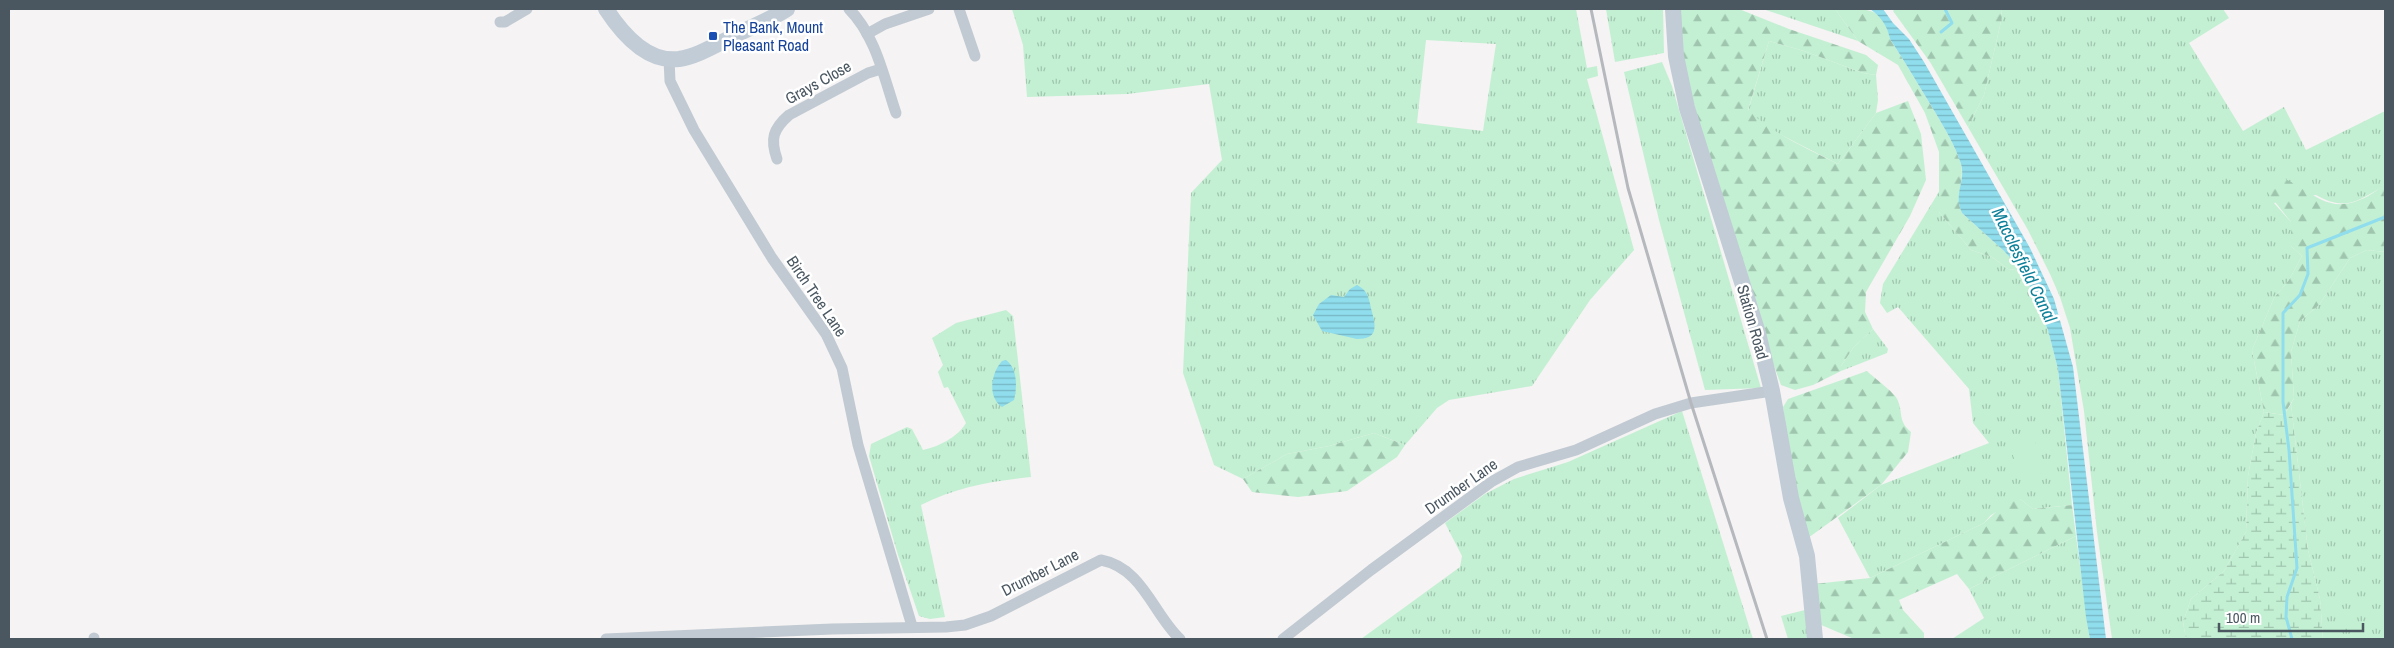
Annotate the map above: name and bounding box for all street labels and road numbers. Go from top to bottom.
street label: Grays Close [781,55,855,109]
street label: Birch Tree Lane [782,251,852,341]
street label: Station Road [1732,282,1774,362]
street label: Drumber Lane [1420,453,1502,519]
street label: Drumber Lane [998,543,1082,601]

